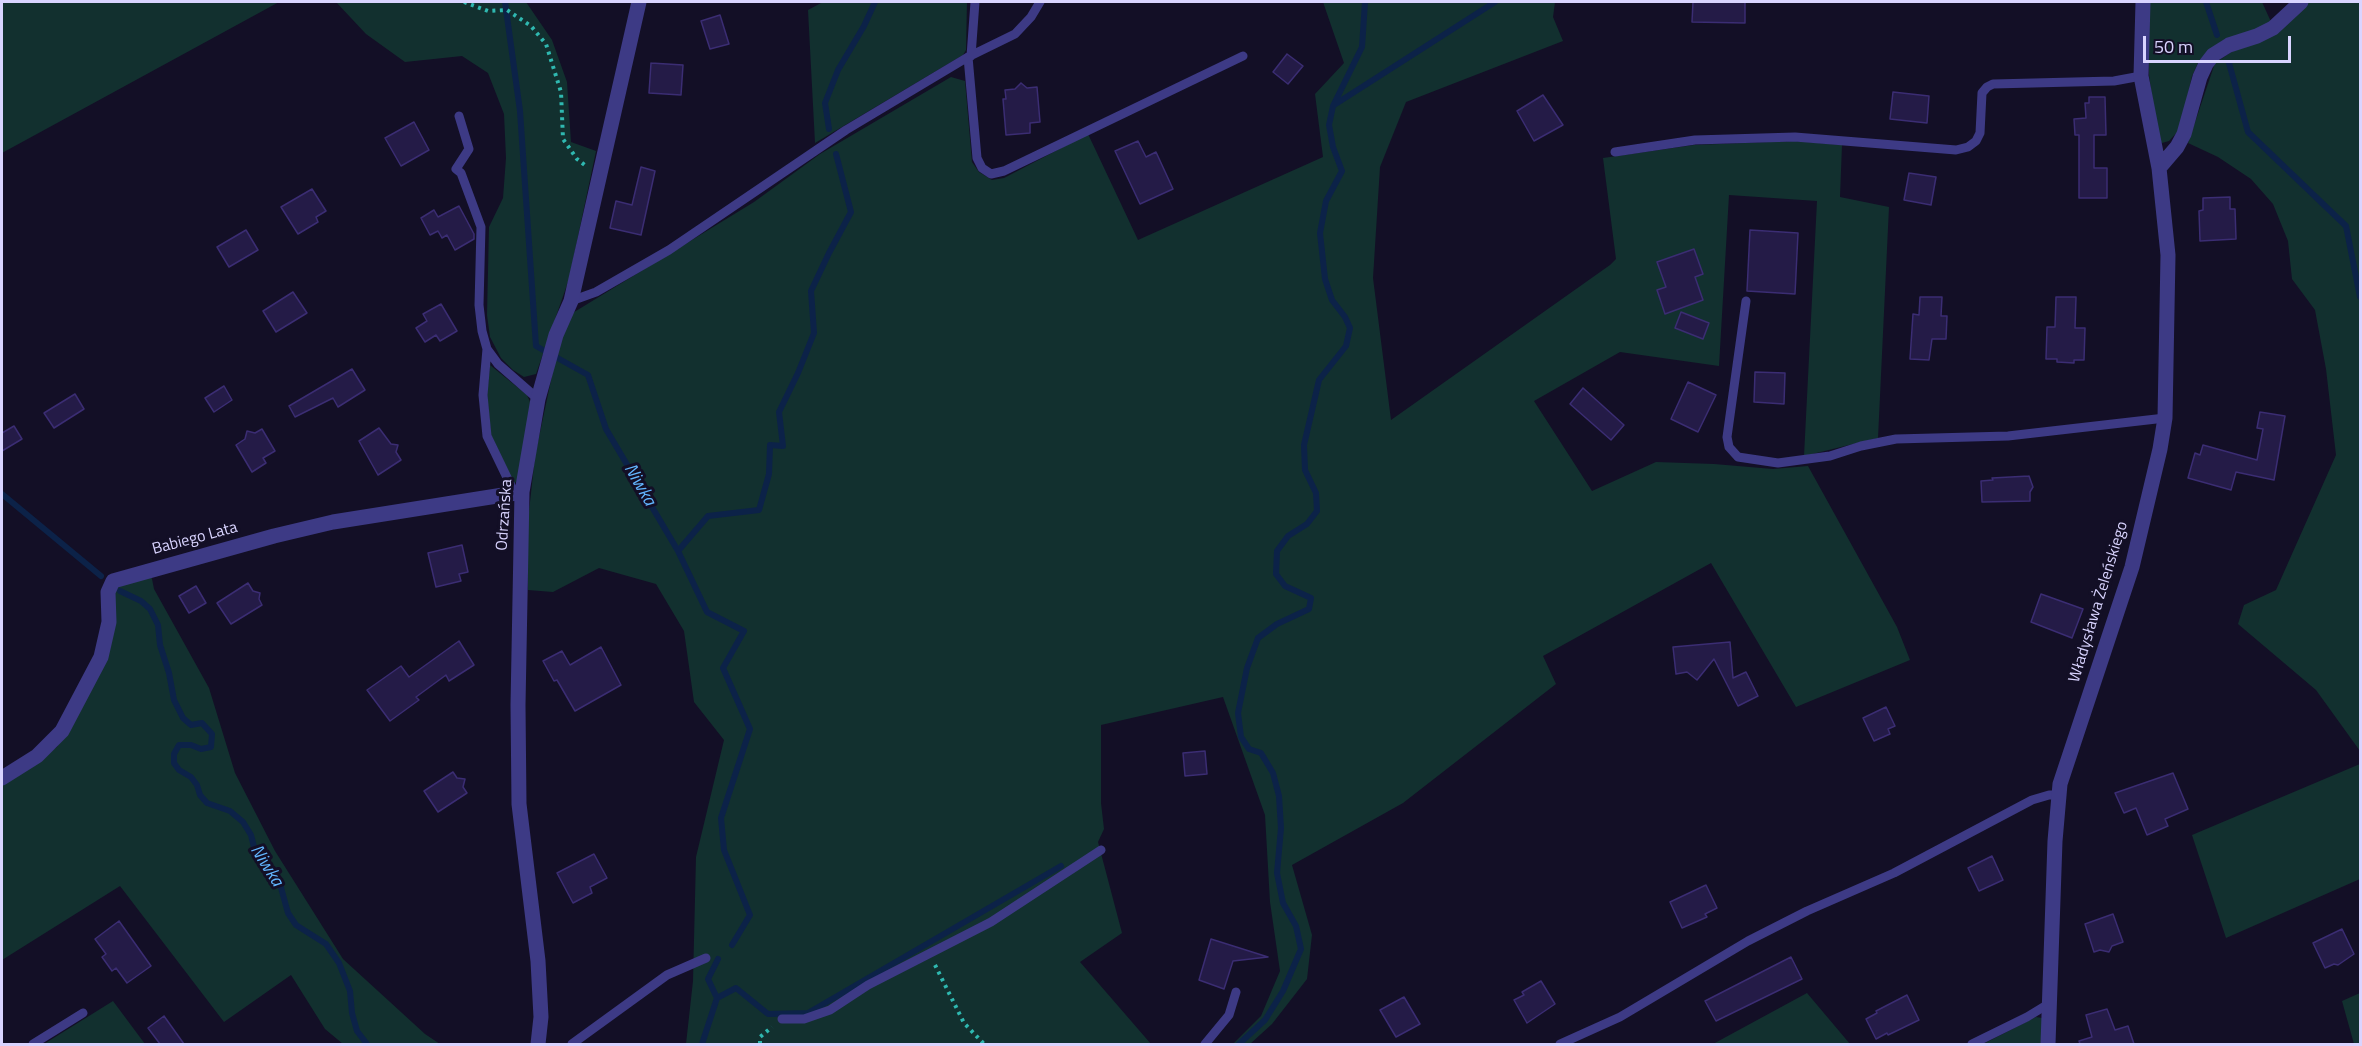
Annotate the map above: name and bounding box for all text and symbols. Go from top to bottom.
scale bar [2146,24,2294,62]
text: 50 m [2154,33,2193,60]
water label: Niwka [618,460,660,510]
street label: Odrzańska [493,479,517,551]
street label: Babiego Lata [150,518,240,560]
street label: Władysława Żeleńskiego [2065,519,2133,685]
water label: Niwka [245,841,287,891]

